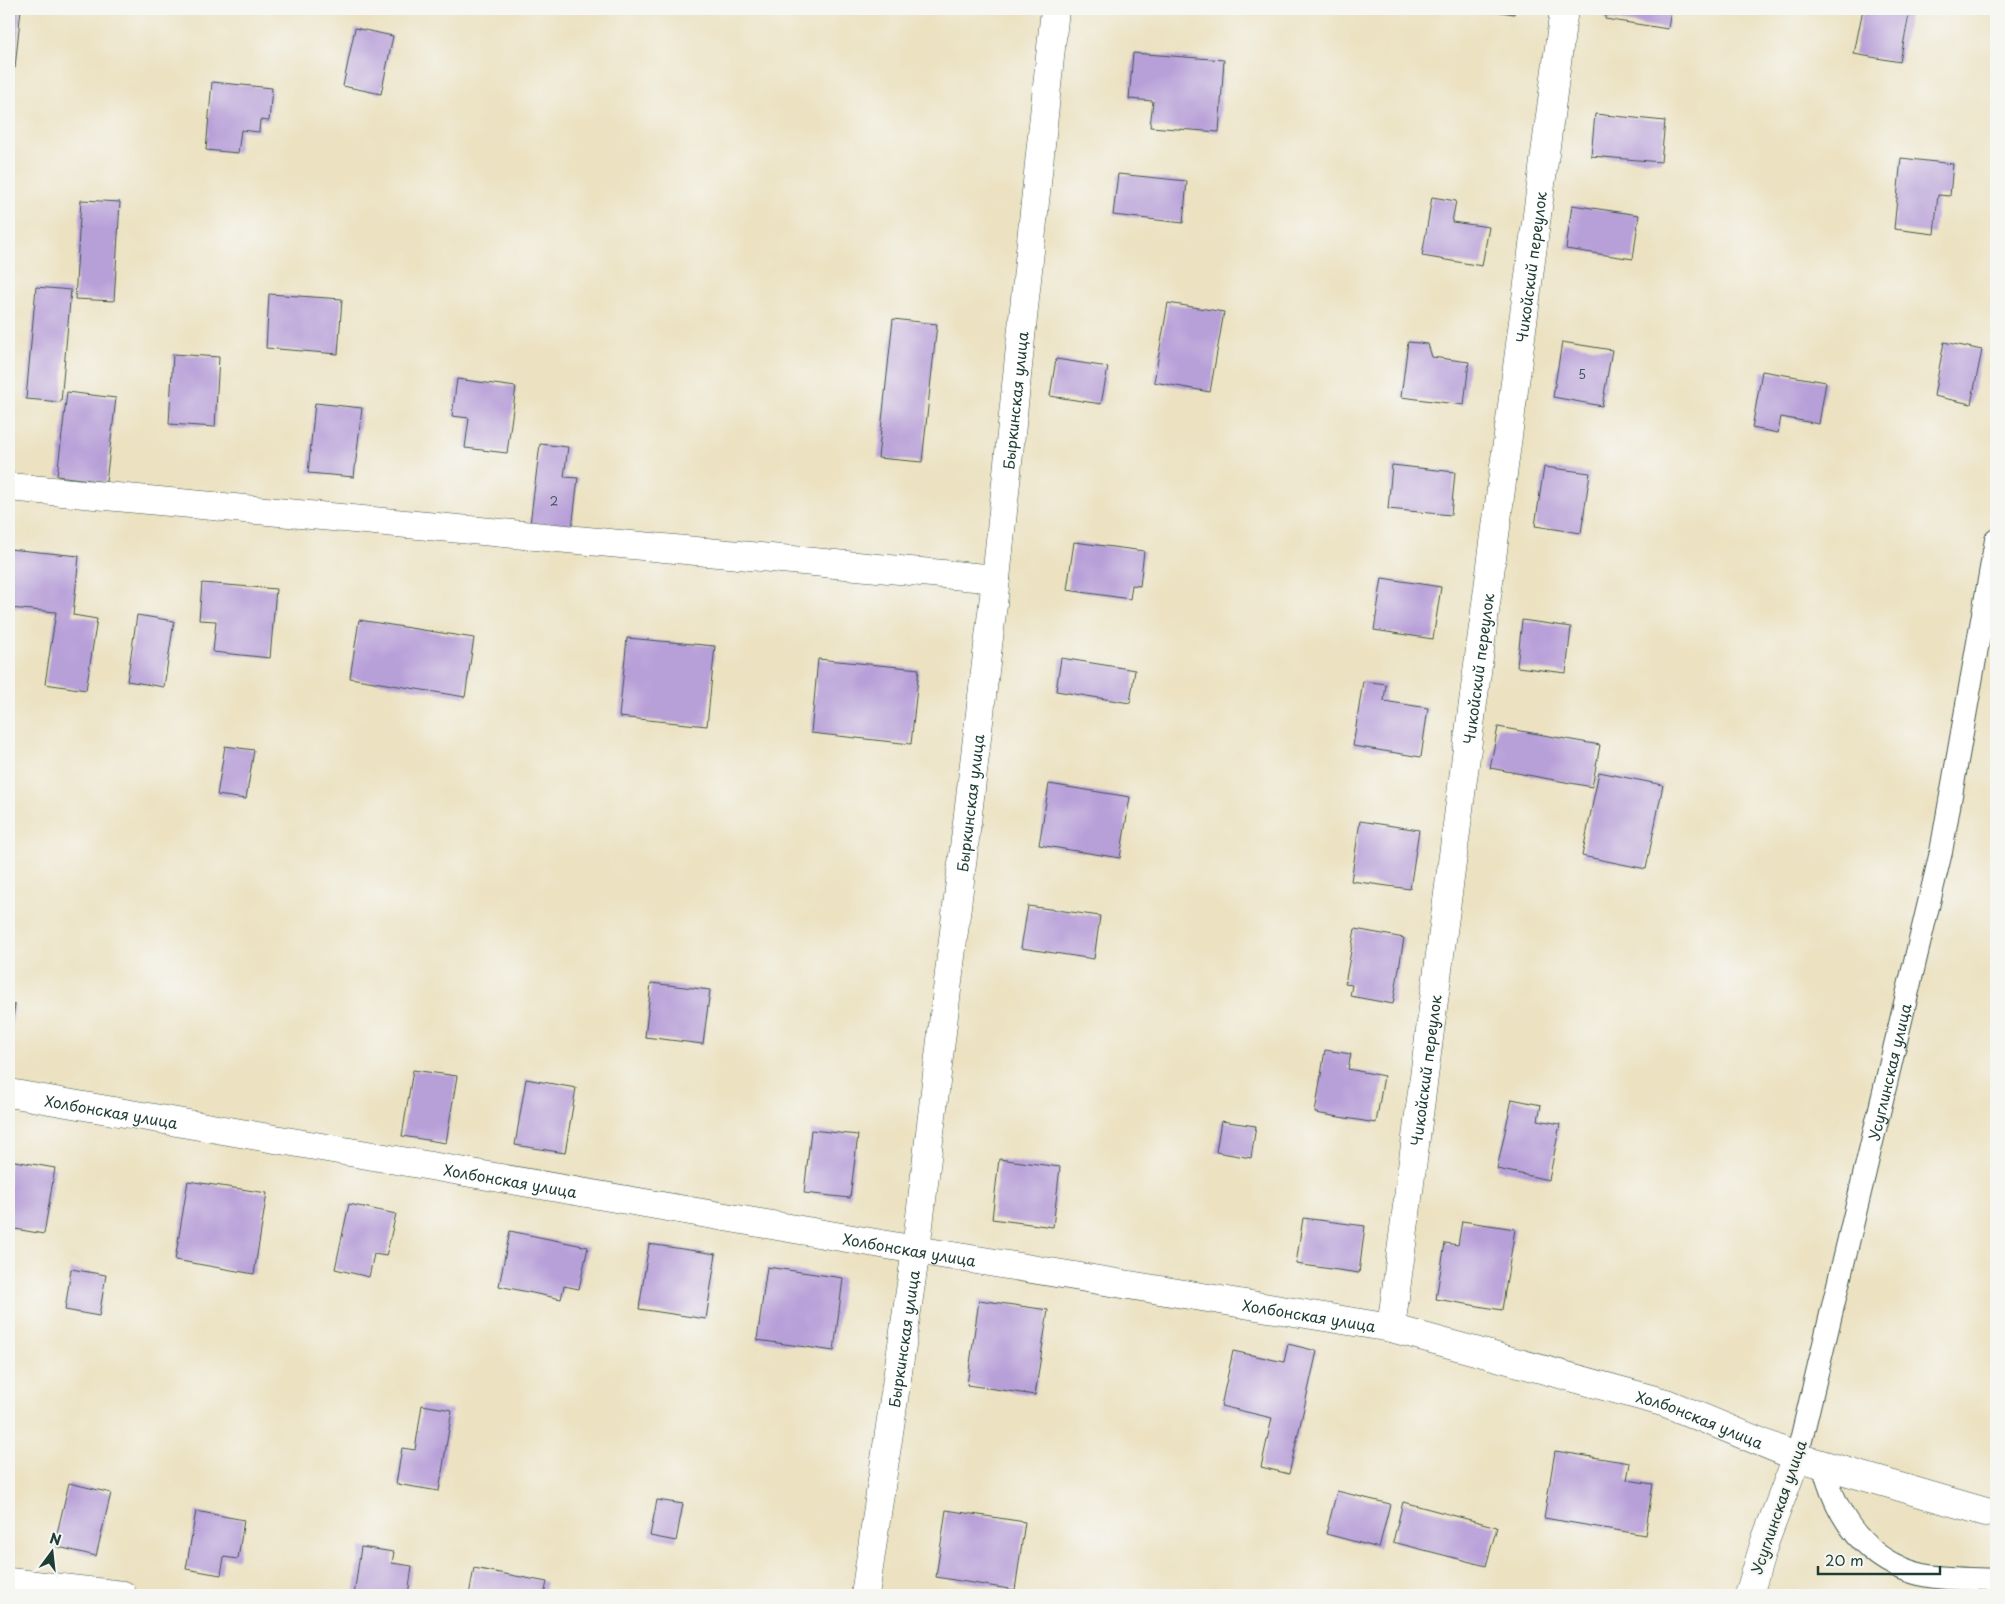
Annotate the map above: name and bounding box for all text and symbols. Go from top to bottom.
street label: Чикойский переулок [1509,190,1551,344]
street label: Быркинская улица [996,330,1033,471]
house number: 5 [1578,365,1586,383]
house number: 2 [550,492,558,510]
street label: Чикойский переулок [1456,592,1499,746]
street label: Быркинская улица [950,732,989,873]
street label: Чикойский переулок [1404,993,1446,1147]
street label: Усуглинская улица [1861,1000,1916,1143]
street label: Холбонская улица [43,1088,180,1134]
street label: Холбонская улица [442,1157,579,1203]
street label: Холбонская улица [841,1226,978,1271]
street label: Быркинская улица [881,1268,924,1409]
street label: Холбонская улица [1241,1292,1378,1337]
street label: Холбонская улица [1634,1384,1767,1454]
street label: Усуглинская улица [1744,1436,1812,1577]
north arrow [28,1526,78,1576]
text: N [47,1527,64,1551]
scale bar [1818,1544,1940,1576]
text: 20 m [1825,1548,1864,1571]

